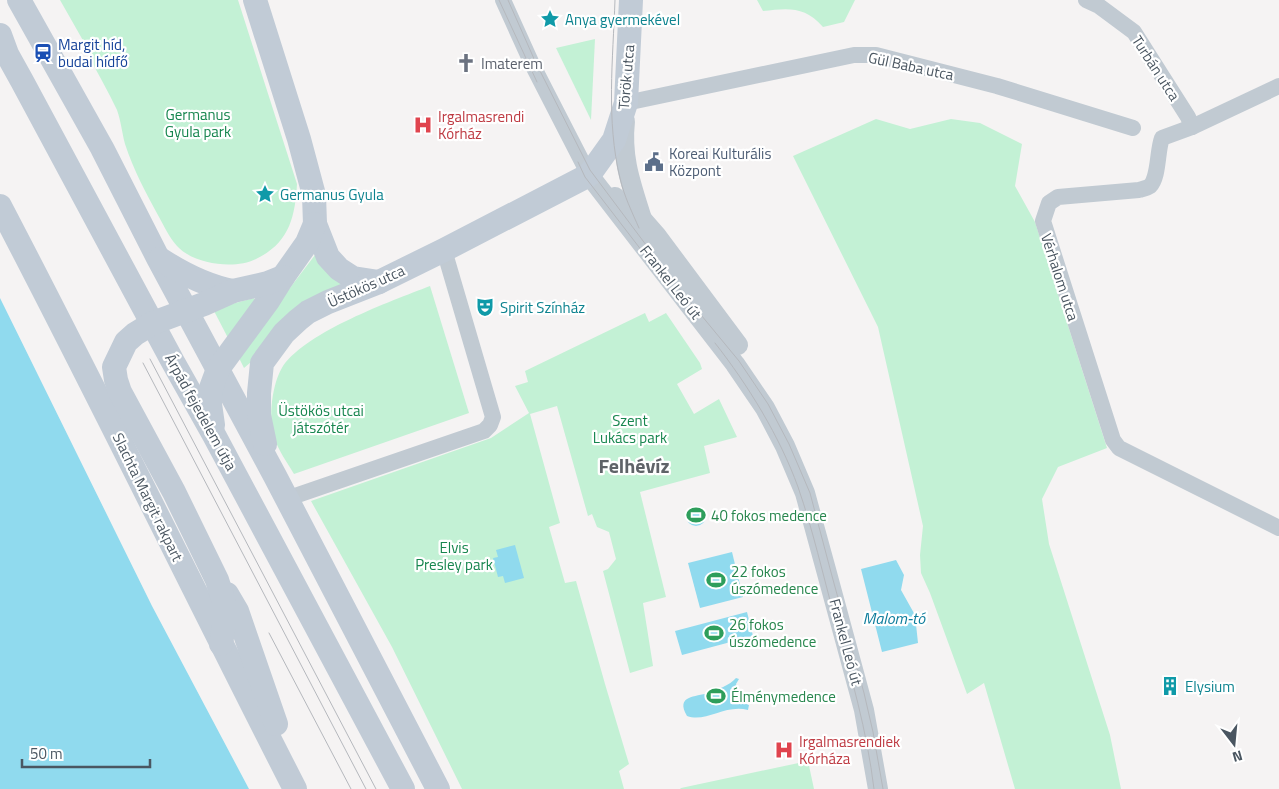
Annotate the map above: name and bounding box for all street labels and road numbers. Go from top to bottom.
street label: Turbán utca [1126,31,1186,106]
street label: Török utca [612,43,640,110]
street label: Gül Baba utca [866,46,956,86]
street label: Vérhalom utca [1035,230,1085,324]
street label: Frankel Leó út [635,240,708,325]
street label: Üstökös utca [324,259,409,313]
street label: Árpád fejedelem útja [159,349,243,475]
street label: Slachta Margit rakpart [107,429,189,566]
street label: Frankel Leó út [823,596,869,689]

